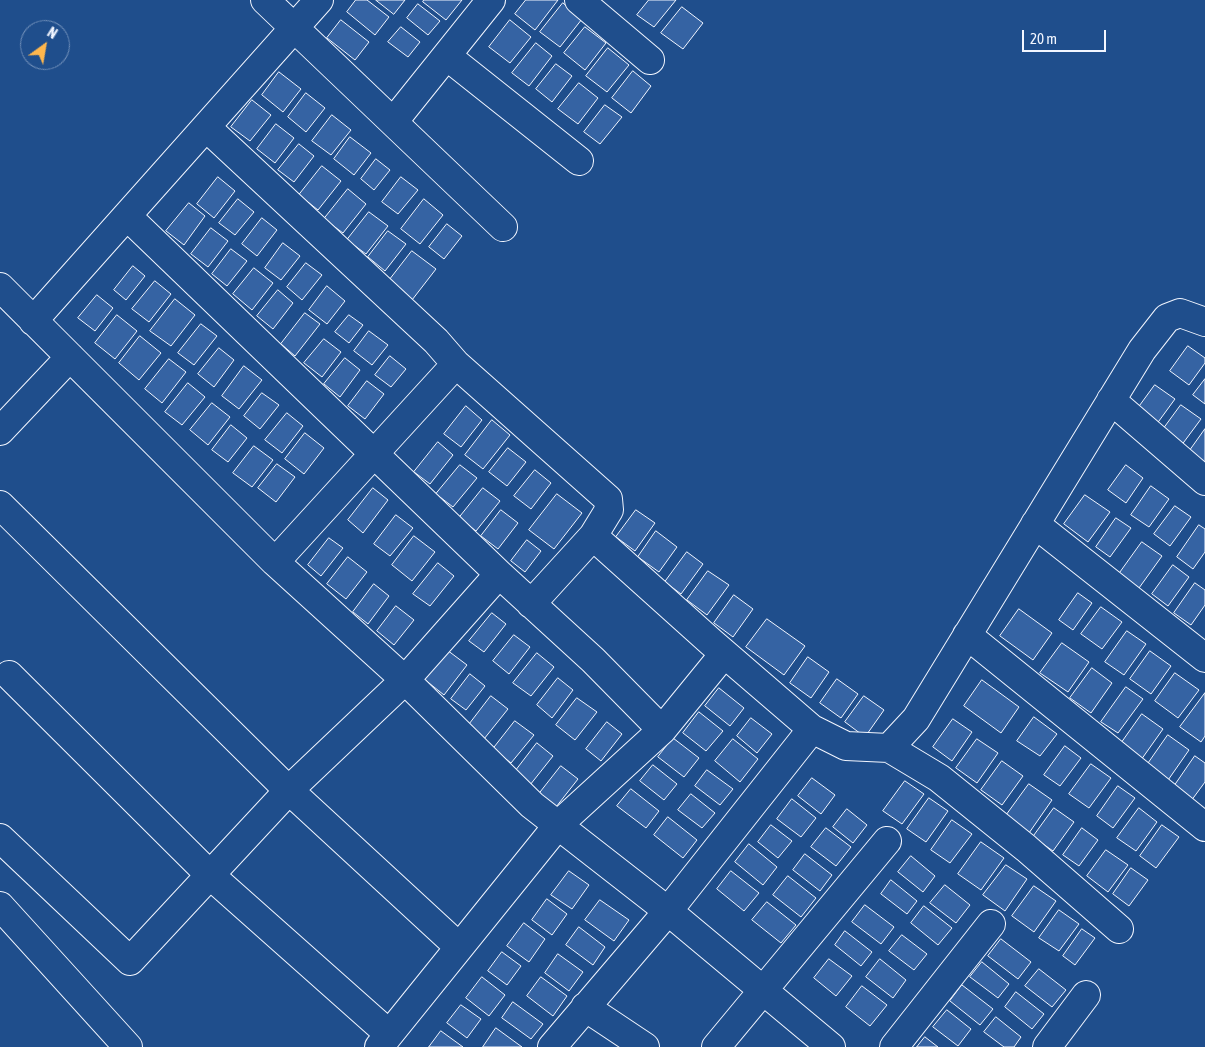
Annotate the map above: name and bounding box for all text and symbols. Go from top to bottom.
north arrow [20,20,70,70]
scale bar [1025,20,1109,52]
text: N [45,24,60,42]
text: 20 m [1030,30,1057,47]

